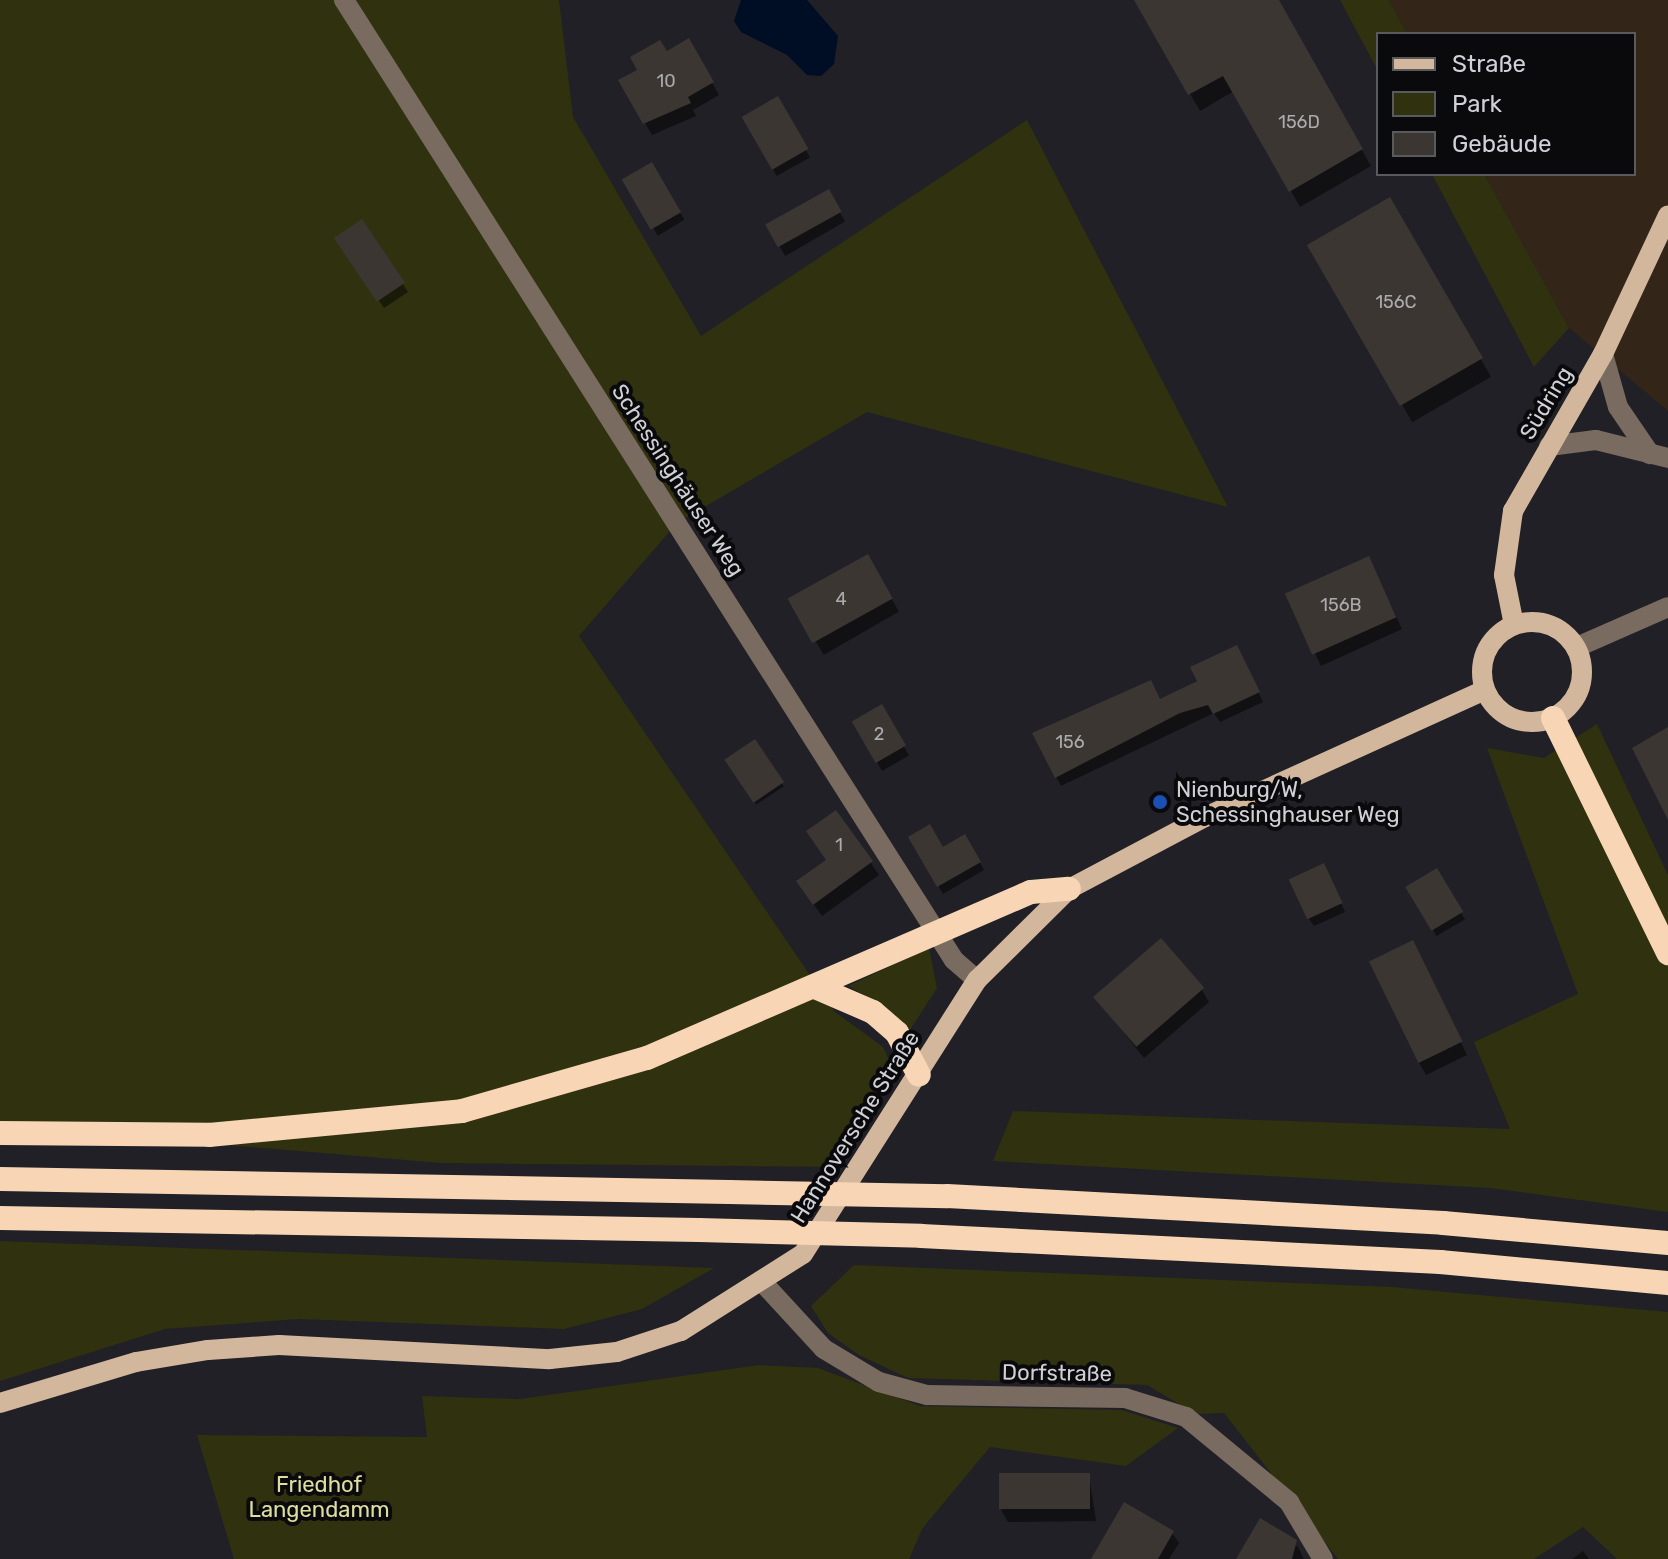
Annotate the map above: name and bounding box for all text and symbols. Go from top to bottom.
legend [1376,32,1636,176]
text: Straße [1452,50,1526,78]
house number: 10 [656,70,676,92]
text: Park [1452,90,1502,118]
house number: 156D [1278,111,1320,133]
text: Gebäude [1452,130,1551,158]
house number: 156C [1375,291,1417,313]
street label: Südring [1514,362,1578,444]
street label: Schessinghäuser Weg [606,379,750,581]
house number: 4 [835,588,847,610]
house number: 156B [1320,594,1362,616]
house number: 2 [874,723,884,745]
house number: 156 [1055,731,1085,753]
place label: Nienburg/W, Schessinghauser Weg [1176,776,1400,828]
marker: Nienburg/W, Schessinghauser Weg [1151,793,1169,811]
house number: 1 [835,834,843,856]
street label: Hannoversche Straße [785,1026,925,1228]
street label: Dorfstraße [1002,1359,1112,1387]
park label: Friedhof Langendamm [249,1471,389,1522]

